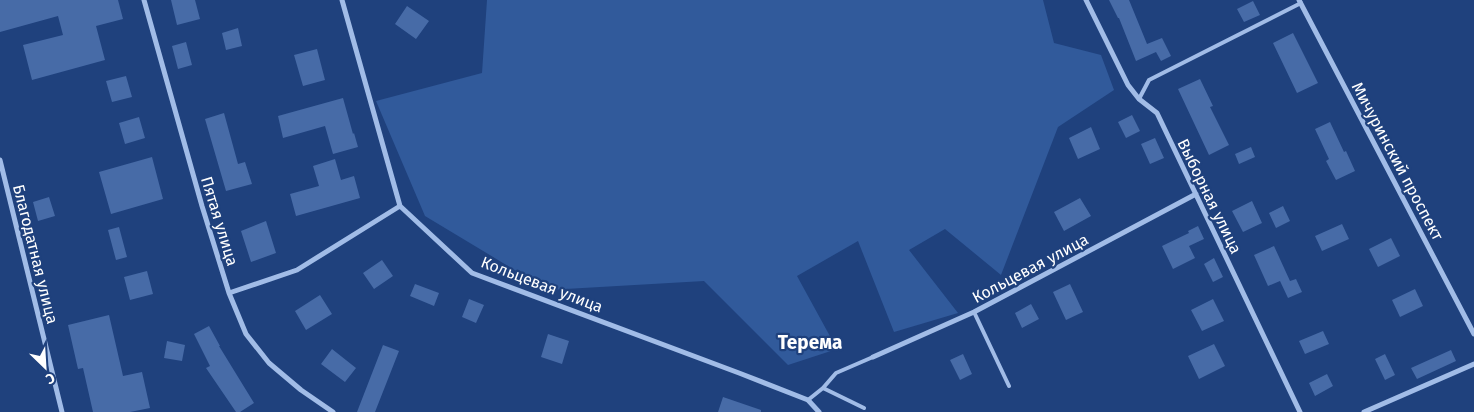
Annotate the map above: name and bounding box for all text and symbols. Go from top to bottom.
street label: Мичуринский проспект [1348,79,1448,244]
street label: Выборная улица [1174,136,1246,257]
street label: Пятая улица [197,174,242,268]
street label: Благодатная улица [9,182,62,326]
street label: Кольцевая улица [969,230,1092,307]
street label: Кольцевая улица [478,252,605,316]
district label: Терема [778,331,842,354]
north arrow [20,342,70,392]
text: С [43,369,58,388]

